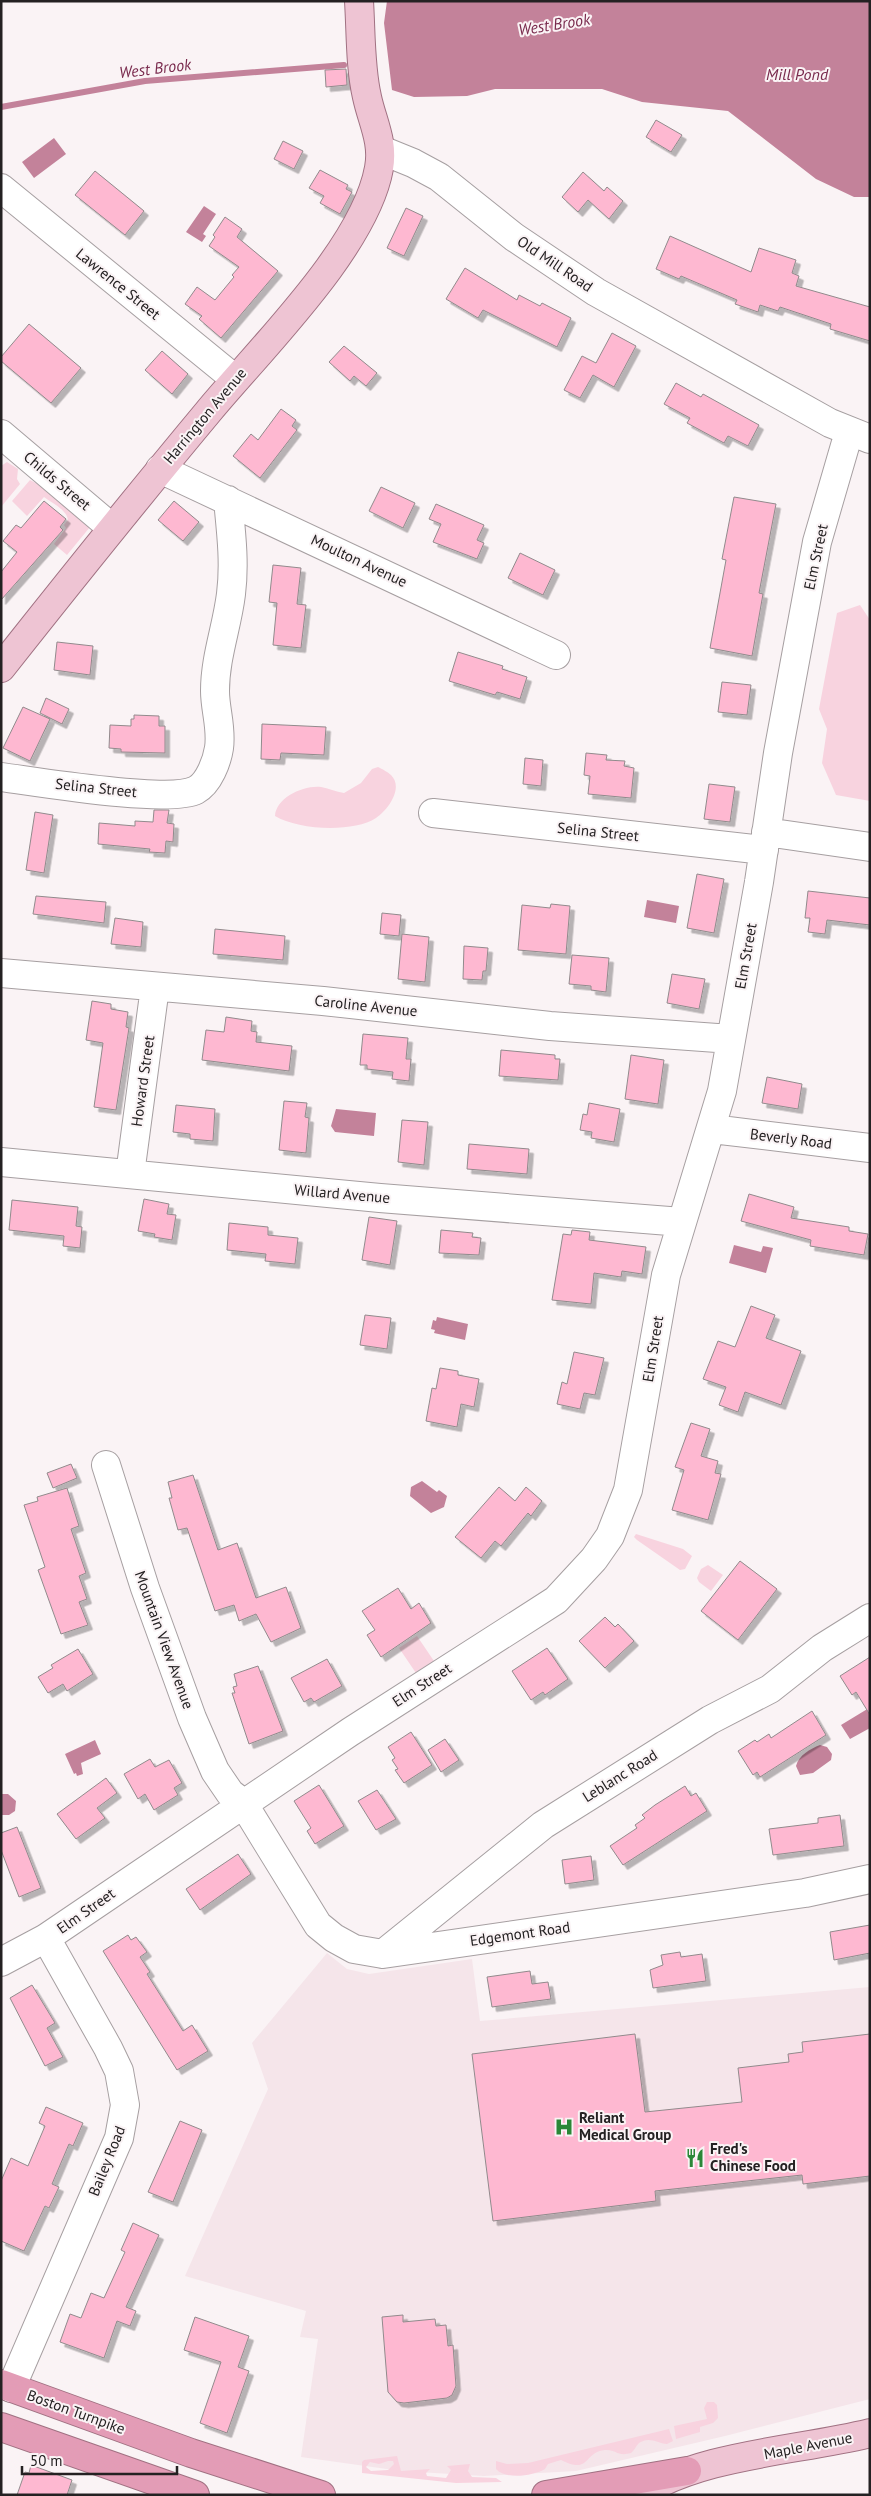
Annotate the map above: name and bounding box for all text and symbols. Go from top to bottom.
water label: West Brook [517,8,592,40]
water label: West Brook [118,54,193,82]
water label: Mill Pond [766,64,829,84]
street label: Old Mill Road [514,231,597,296]
street label: Lawrence Street [72,244,164,323]
street label: Harrington Avenue [159,364,250,468]
street label: Childs Street [20,447,95,514]
street label: Elm Street [799,522,832,592]
street label: Moulton Avenue [308,530,410,591]
street label: Selina Street [54,774,138,801]
street label: Selina Street [556,818,640,845]
street label: Elm Street [730,921,761,991]
street label: Caroline Avenue [314,991,419,1020]
street label: Howard Street [127,1034,158,1128]
street label: Beverly Road [749,1124,833,1153]
street label: Willard Avenue [293,1180,391,1207]
street label: Elm Street [638,1314,667,1383]
street label: Mountain View Avenue [131,1568,198,1711]
street label: Elm Street [388,1658,455,1711]
street label: Leblanc Road [579,1745,661,1806]
street label: Elm Street [53,1884,119,1938]
street label: Edgemont Road [469,1917,571,1950]
place label: Reliant Medical Group [579,2108,671,2144]
hospital icon: Reliant Medical Group [553,2116,575,2138]
street label: Bailey Road [84,2123,129,2199]
place label: Fred's Chinese Food [710,2139,796,2175]
restaurant icon: Fred's Chinese Food [684,2147,706,2169]
street label: Boston Turnpike [25,2385,128,2438]
street label: Maple Avenue [762,2428,854,2463]
scale bar [22,2444,178,2476]
text: 50 m [30,2451,63,2470]

